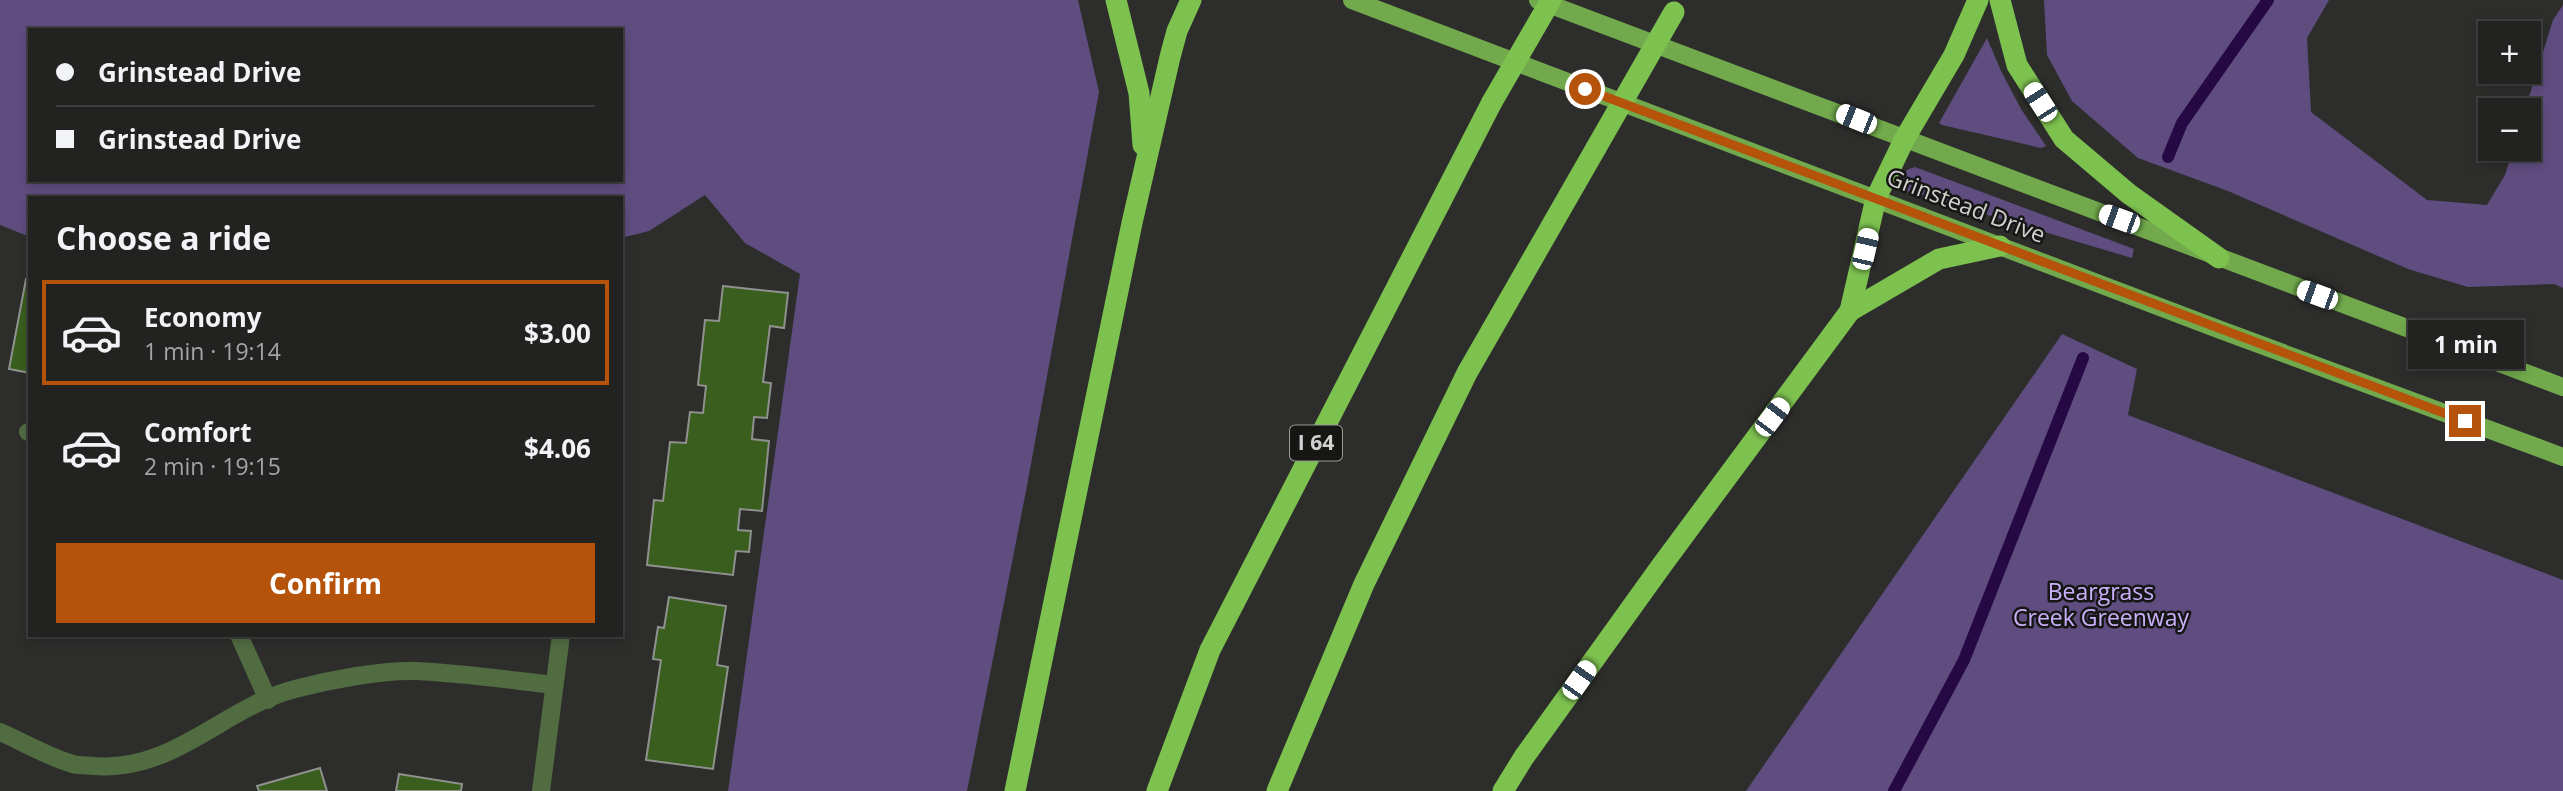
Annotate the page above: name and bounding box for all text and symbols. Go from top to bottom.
map controls [2478,21,2541,161]
button: + [2478,21,2541,84]
text: Grinstead Drive [98,54,301,90]
route start [1569,73,1601,105]
car [2020,79,2061,125]
button: − [2478,98,2541,161]
car [1833,101,1880,137]
text: Grinstead Drive [98,121,301,157]
street label: Grinstead Drive [1883,160,2050,250]
car [2096,202,2143,236]
text: Choose a ride [56,216,271,259]
car [1851,226,1880,272]
car [2294,278,2341,312]
text: Economy [144,299,262,335]
icon: car [60,301,123,364]
text: $3.00 [524,315,591,351]
callout: 1 min [2407,320,2523,368]
text: 1 min [2434,328,2498,360]
text: 1 min · 19:14 [144,335,281,367]
car [1751,394,1794,440]
route end [2449,405,2481,437]
text: Comfort [144,414,251,450]
icon: car [60,416,123,479]
road number: I 64 [1290,426,1342,460]
text: $4.06 [524,430,591,466]
text: 2 min · 19:15 [144,450,281,482]
button: Confirm [56,543,595,623]
park label: Beargrass Creek Greenway [2013,575,2189,633]
car [1559,657,1600,703]

